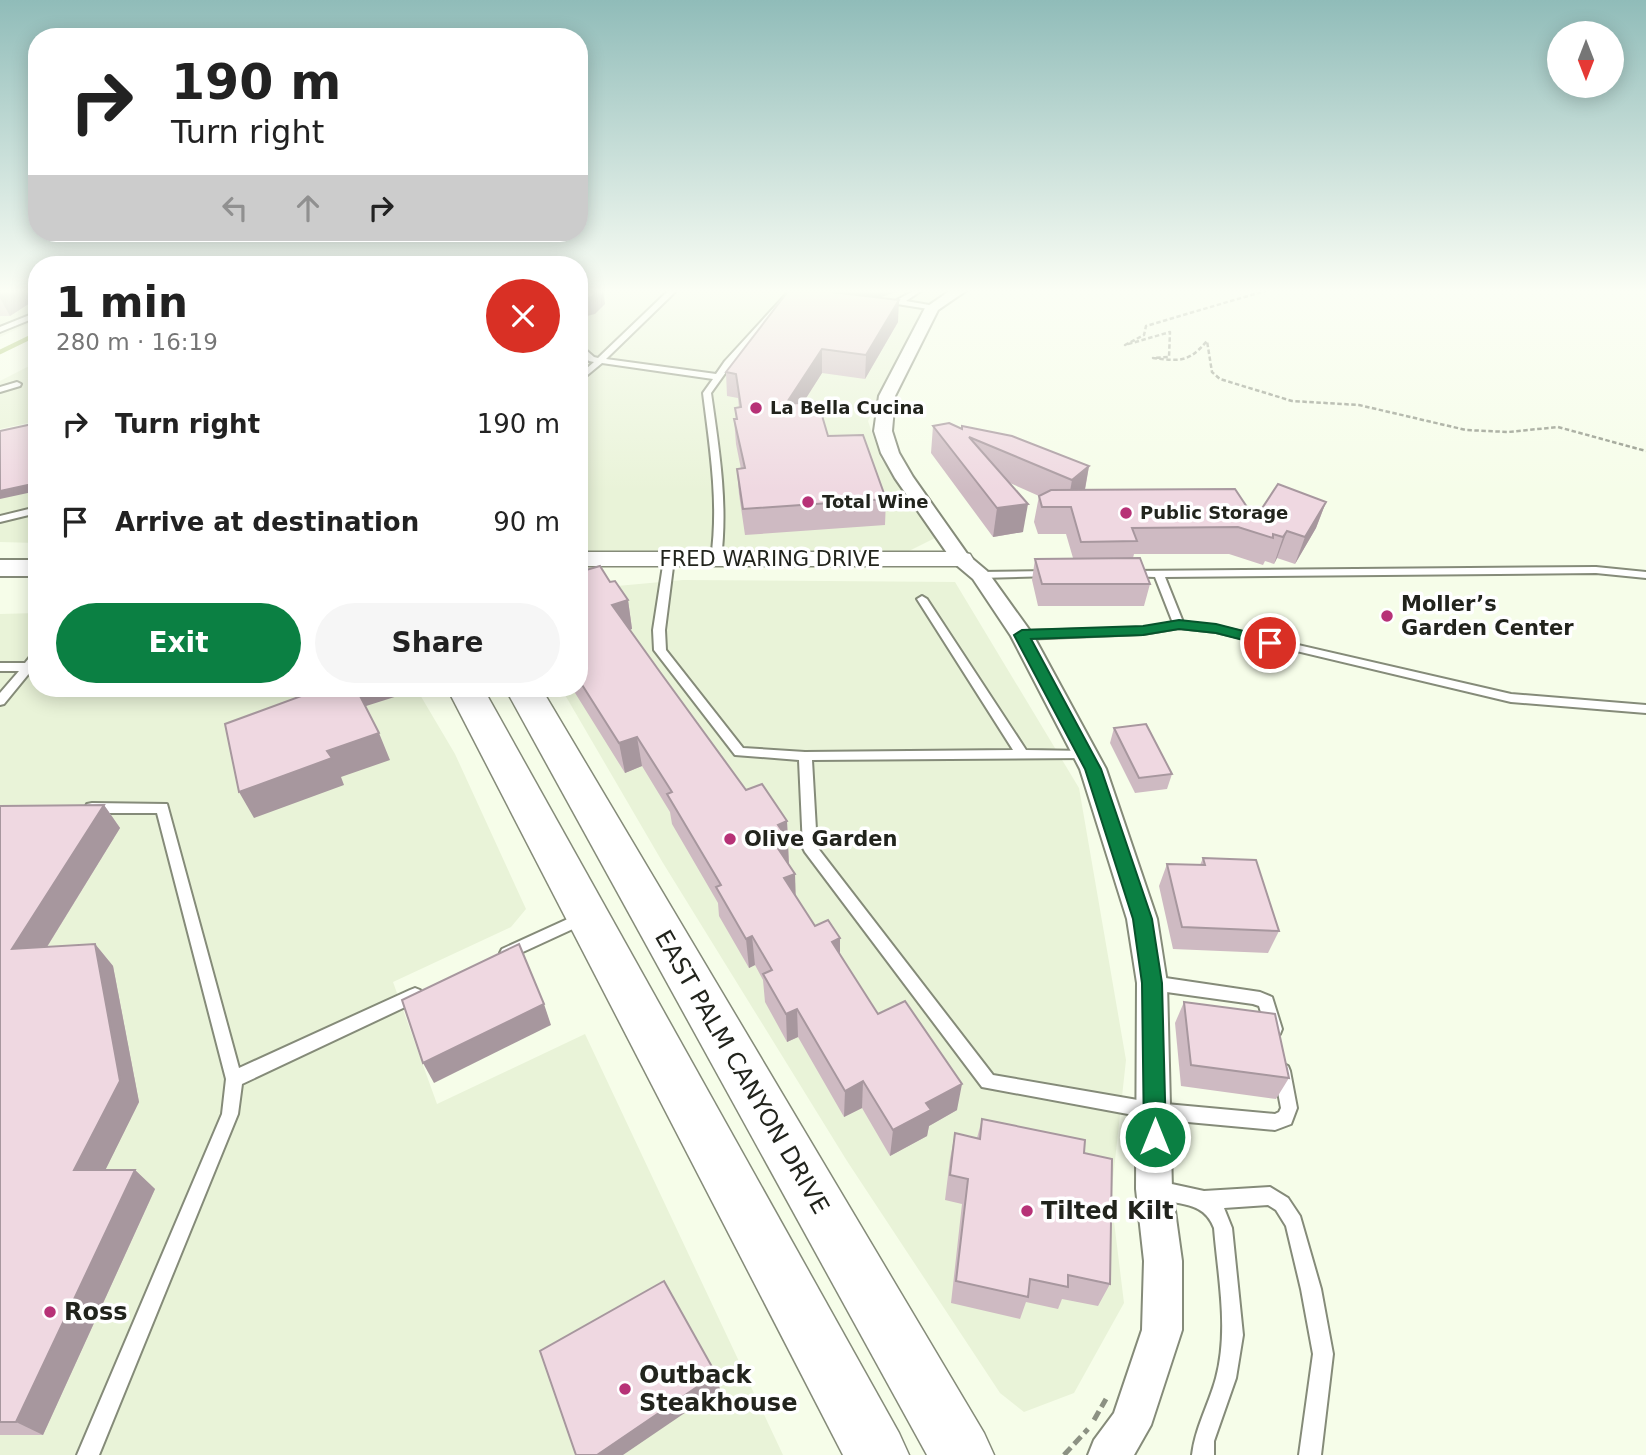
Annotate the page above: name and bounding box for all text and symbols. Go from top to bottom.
north arrow [1547,21,1624,98]
map controls [1547,21,1624,98]
text: 190 m [171,54,341,111]
icon: right [56,56,147,147]
text: Turn right [171,113,324,151]
icon: left [216,189,254,227]
icon: ahead [289,189,327,227]
icon: right [362,189,400,227]
text: 1 min [56,278,188,327]
button: close [486,279,560,353]
text: 280 m · 16:19 [56,329,218,355]
place label: La Bella Cucina [770,397,924,418]
marker: La Bella Cucina [748,400,764,416]
icon: right [56,405,94,443]
text: Turn right [115,409,260,439]
text: 190 m [477,409,560,439]
place label: Total Wine [822,491,929,512]
marker: Total Wine [800,494,816,510]
place label: Public Storage [1140,502,1288,523]
icon: arrive [56,503,94,541]
marker: Public Storage [1118,505,1134,521]
text: Arrive at destination [115,507,419,537]
text: 90 m [493,507,560,537]
street label: FRED WARING DRIVE [660,547,880,571]
place label: Moller’s Garden Center [1401,592,1574,640]
button: Exit [56,603,301,683]
button: Share [315,603,560,683]
marker: Moller’s Garden Center [1379,608,1395,624]
pin [1240,613,1300,673]
icon: arrive [1251,624,1289,662]
place label: Olive Garden [744,827,897,851]
marker: Olive Garden [722,831,738,847]
street label: EAST PALM CANYON DRIVE [649,925,835,1219]
position arrow [1118,1100,1192,1174]
place label: Tilted Kilt [1041,1197,1174,1225]
marker: Tilted Kilt [1019,1203,1035,1219]
place label: Ross [64,1298,128,1326]
marker: Ross [42,1304,58,1320]
place label: Outback Steakhouse [639,1361,797,1417]
marker: Outback Steakhouse [617,1381,633,1397]

